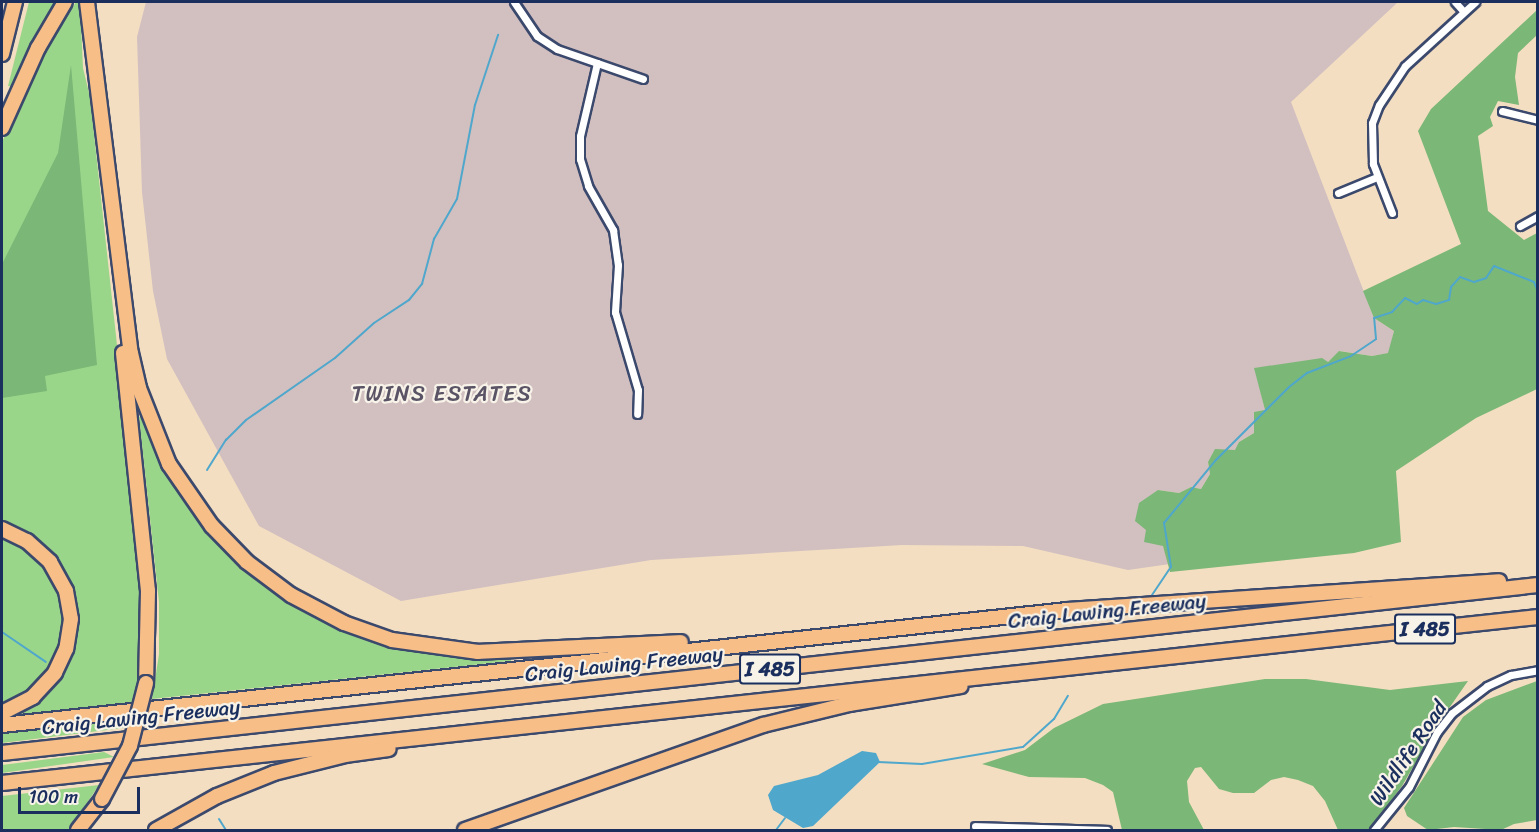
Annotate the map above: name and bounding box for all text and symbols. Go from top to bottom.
district label: TWINS ESTATES [353,381,531,407]
street label: Craig Lawing Freeway [1006,588,1208,634]
road number: I 485 [1394,612,1456,646]
street label: Craig Lawing Freeway [523,641,725,687]
road number: I 485 [738,652,802,686]
street label: Craig Lawing Freeway [40,694,242,740]
street label: Wildlife Road [1364,696,1452,810]
scale bar [21,775,142,813]
text: 100 m [29,781,78,813]

